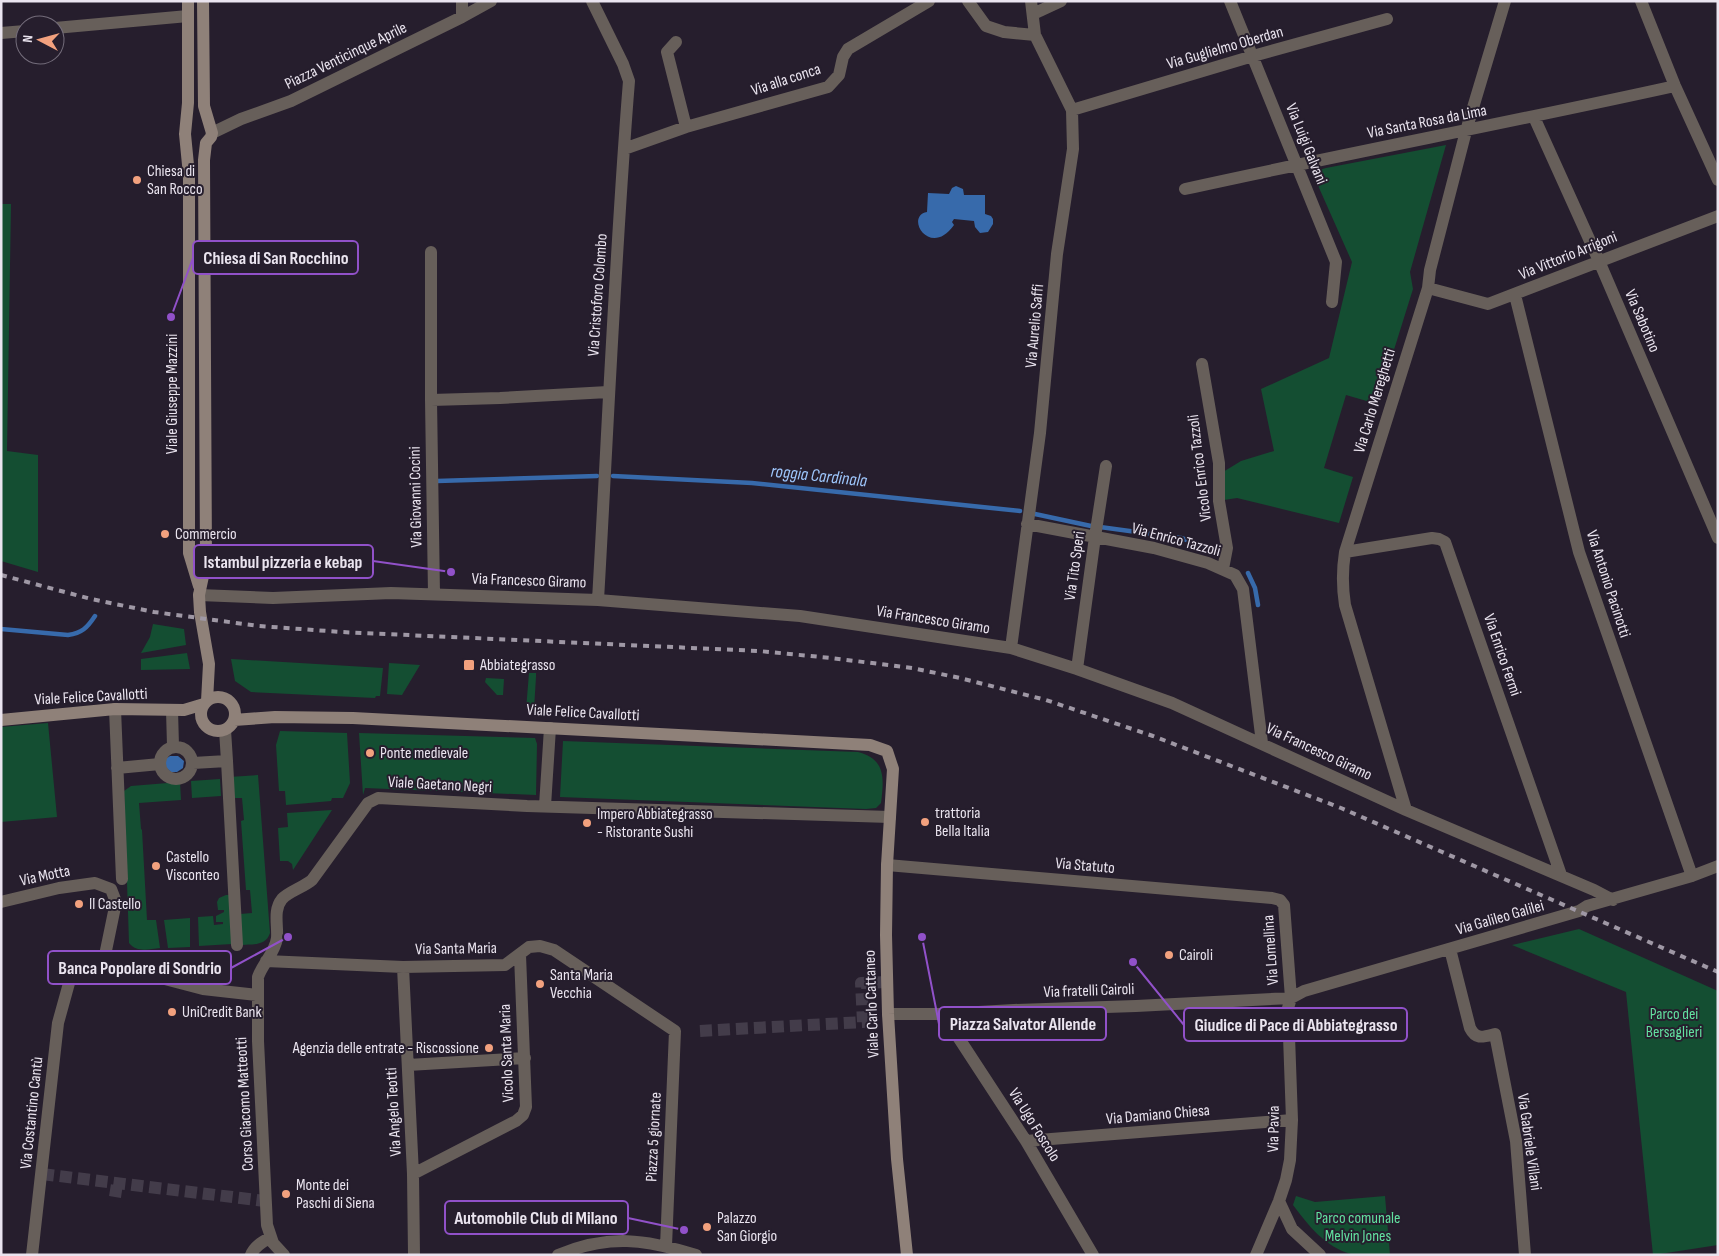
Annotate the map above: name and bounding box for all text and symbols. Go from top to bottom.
north arrow [15,15,65,65]
street label: Piazza Venticinque Aprile [282,18,410,94]
street label: Via Guglielmo Oberdan [1165,22,1285,74]
text: N [19,34,36,43]
street label: Via alla conca [749,60,823,100]
street label: Via Luigi Galvani [1281,101,1331,187]
street label: Via Santa Rosa da Lima [1366,101,1488,143]
place label: Chiesa di San Rocco [147,162,203,199]
marker: Chiesa di San Rocco [131,174,143,186]
street label: Via Vittorio Arrigoni [1516,228,1620,284]
street label: Via Cristoforo Colombo [584,233,612,357]
callout: Chiesa di San Rocchino [193,241,358,274]
text: Chiesa di San Rocchino [203,248,349,269]
street label: Via Aurelio Saffi [1022,283,1048,369]
street label: Via Sabotino [1620,287,1664,355]
street label: Viale Giuseppe Mazzini [163,334,182,454]
street label: Via Carlo Mereghetti [1350,346,1400,456]
street label: Vicolo Enrico Tazzoli [1184,413,1216,523]
street label: Via Giovanni Cocini [406,446,426,548]
water label: roggia Cardinala [770,461,869,492]
street label: Via Enrico Tazzoli [1129,519,1223,561]
place label: Commercio [175,525,237,544]
marker: Commercio [159,528,171,540]
street label: Via Antonio Pacinotti [1582,528,1634,640]
street label: Via Tito Speri [1061,530,1089,602]
callout: Istambul pizzeria e kebap [194,545,373,578]
text: Istambul pizzeria e kebap [204,552,363,573]
street label: Via Francesco Giramo [471,570,587,592]
street label: Via Francesco Giramo [875,602,991,638]
street label: Via Enrico Fermi [1479,611,1525,699]
place label: Abbiategrasso [479,656,556,675]
marker: Abbiategrasso [462,658,476,672]
street label: Viale Felice Cavallotti [34,685,148,709]
street label: Viale Felice Cavallotti [526,701,640,725]
street label: Via Francesco Giramo [1263,719,1375,785]
place label: Ponte medievale [380,744,468,763]
marker: Ponte medievale [364,747,376,759]
street label: Viale Gaetano Negri [387,773,493,797]
place label: trattoria Bella Italia [935,804,990,841]
place label: Impero Abbiategrasso - Ristorante Sushi [597,805,713,842]
marker: trattoria Bella Italia [919,816,931,828]
marker: Impero Abbiategrasso - Ristorante Sushi [581,817,593,829]
place label: Castello Visconteo [166,848,220,885]
street label: Via Statuto [1054,854,1116,878]
marker: Castello Visconteo [150,860,162,872]
street label: Via Motta [18,861,72,891]
place label: Il Castello [89,895,141,914]
street label: Via Galileo Galilei [1454,896,1546,940]
marker: Il Castello [73,898,85,910]
street label: Via Lomellina [1259,914,1283,986]
street label: Via Santa Maria [415,939,497,959]
place label: Cairoli [1179,946,1213,965]
marker: Cairoli [1163,949,1175,961]
street label: Viale Carlo Cattaneo [861,950,883,1058]
callout: Banca Popolare di Sondrio [48,951,231,984]
text: Banca Popolare di Sondrio [58,958,222,979]
place label: Santa Maria Vecchia [550,966,613,1003]
marker: Santa Maria Vecchia [534,978,546,990]
street label: Via fratelli Cairoli [1043,980,1135,1002]
place label: UniCredit Bank [182,1003,262,1022]
street label: Vicolo Santa Maria [496,1004,518,1102]
park label: Parco dei Bersaglieri [1646,1005,1702,1042]
marker: UniCredit Bank [166,1006,178,1018]
callout: Piazza Salvator Allende [939,1007,1106,1040]
callout: Giudice di Pace di Abbiategrasso [1184,1008,1407,1041]
text: Piazza Salvator Allende [950,1014,1096,1035]
text: Giudice di Pace di Abbiategrasso [1194,1015,1398,1036]
street label: Corso Giacomo Matteotti [232,1036,258,1172]
place label: Agenzia delle entrate - Riscossione [292,1039,479,1058]
marker: Agenzia delle entrate - Riscossione [483,1042,495,1054]
street label: Via Costantino Cantù [17,1056,47,1170]
street label: Via Angelo Teotti [382,1067,406,1157]
street label: Via Ugo Foscolo [1004,1085,1064,1165]
street label: Piazza 5 giornate [642,1092,666,1182]
street label: Via Gabriele Villani [1513,1092,1545,1192]
street label: Via Damiano Chiesa [1105,1101,1211,1129]
street label: Via Pavia [1264,1105,1284,1153]
place label: Monte dei Paschi di Siena [296,1176,375,1213]
marker: Monte dei Paschi di Siena [280,1188,292,1200]
callout: Automobile Club di Milano [445,1201,628,1234]
text: Automobile Club di Milano [453,1208,618,1229]
place label: Palazzo San Giorgio [717,1209,777,1246]
park label: Parco comunale Melvin Jones [1316,1209,1400,1246]
marker: Palazzo San Giorgio [701,1221,713,1233]

